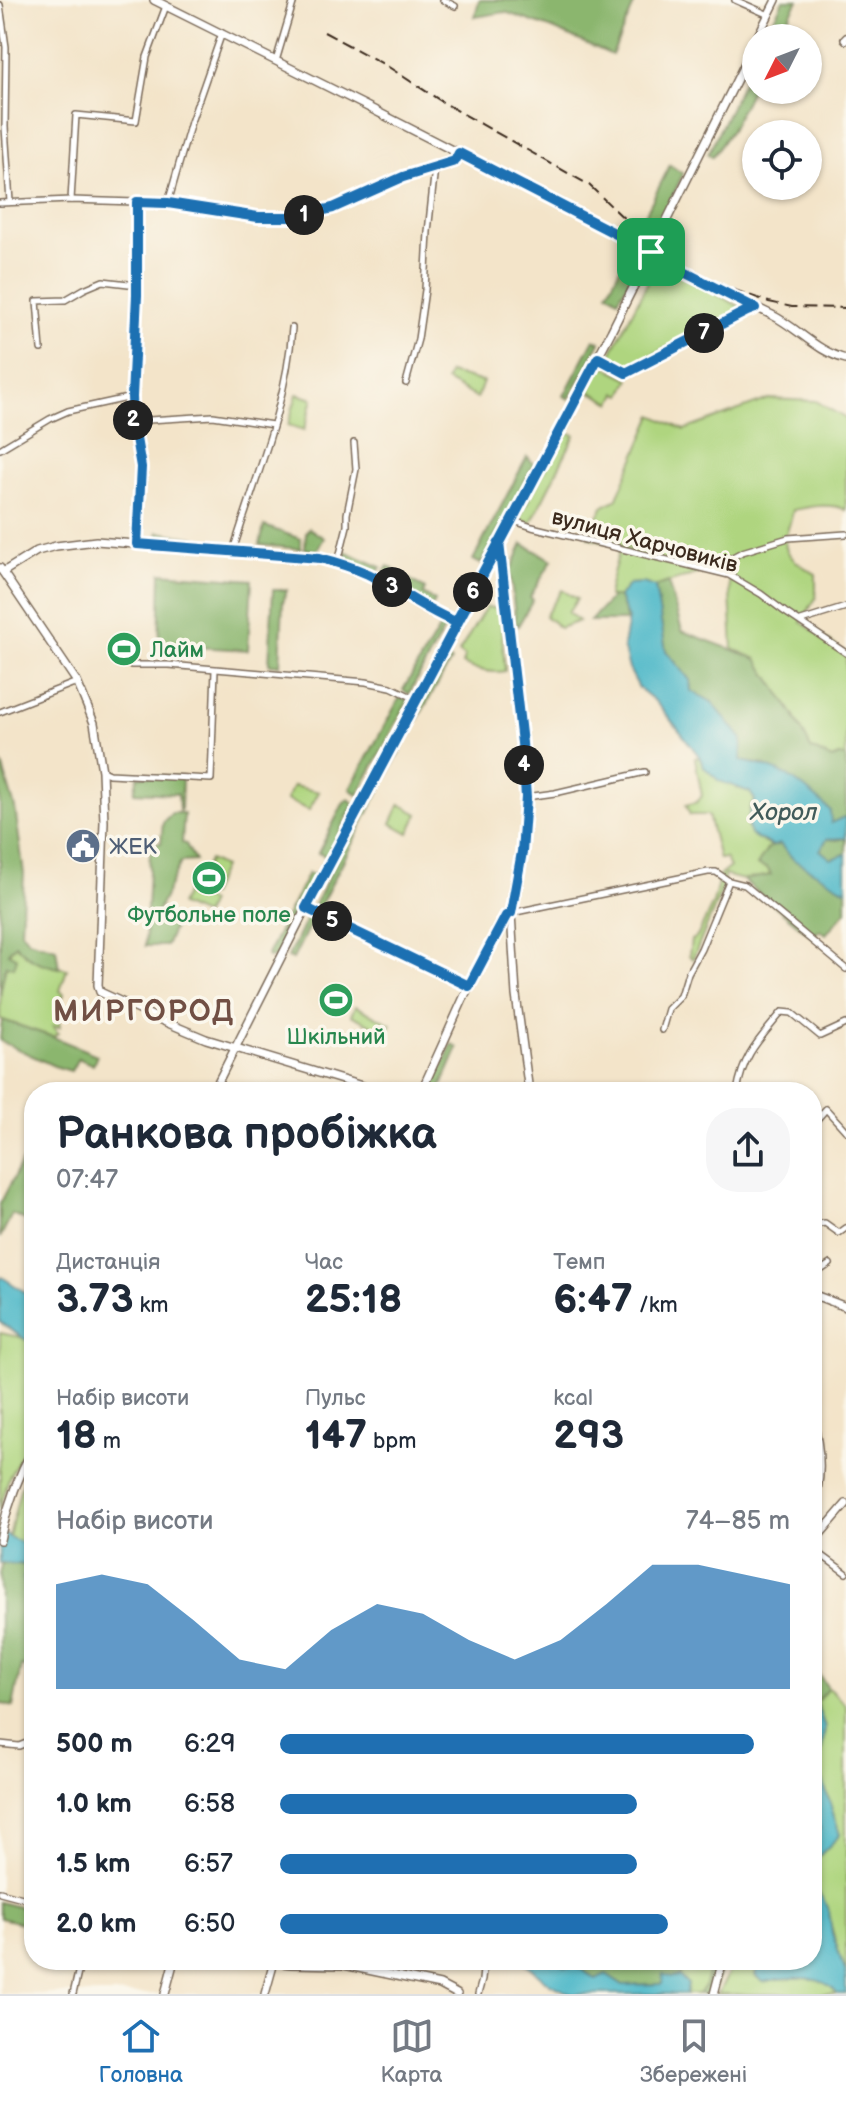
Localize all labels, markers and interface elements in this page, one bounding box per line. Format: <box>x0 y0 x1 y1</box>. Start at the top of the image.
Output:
north arrow <box>742 24 822 104</box>
map controls <box>742 24 822 200</box>
button: locate <box>742 120 822 200</box>
pin: 1 <box>284 195 324 235</box>
text: 1 <box>299 201 309 228</box>
pin <box>617 218 685 286</box>
icon: arrive <box>629 230 673 274</box>
pin: 7 <box>684 313 724 353</box>
text: 7 <box>698 319 710 346</box>
pin: 2 <box>113 400 153 440</box>
text: 2 <box>126 406 140 433</box>
street label: вулиця Харчовиків <box>549 504 741 579</box>
pin: 3 <box>372 567 412 607</box>
pin: 6 <box>453 572 493 612</box>
text: 3 <box>386 573 398 600</box>
text: 6 <box>466 578 480 605</box>
sports icon: Лайм <box>105 630 143 668</box>
place label: Лайм <box>149 637 204 664</box>
pin: 4 <box>504 745 544 785</box>
text: 4 <box>518 751 530 778</box>
water label: Хорол <box>750 798 818 827</box>
public building icon: ЖЕК <box>64 827 102 865</box>
place label: ЖЕК <box>109 834 158 861</box>
sports icon: Футбольне поле <box>190 859 228 897</box>
pin: 5 <box>312 901 352 941</box>
place label: Футбольне поле <box>127 902 291 929</box>
text: 5 <box>326 907 338 934</box>
sports icon: Шкільний <box>317 981 355 1019</box>
district label: МИРГОРОД <box>53 994 235 1030</box>
place label: Шкільний <box>286 1024 386 1051</box>
text: Ранкова пробіжка <box>56 1108 437 1161</box>
button: share <box>706 1108 790 1192</box>
text: 07:47 <box>56 1165 118 1196</box>
text: Дистанція <box>56 1249 160 1276</box>
text: Час <box>305 1249 343 1276</box>
text: Темп <box>553 1249 606 1276</box>
text: 3.73 <box>56 1276 134 1324</box>
text: 25:18 <box>305 1276 402 1324</box>
text: 6:47 <box>553 1276 633 1324</box>
text: km <box>134 1292 169 1319</box>
text: /km <box>633 1292 678 1319</box>
text: Набір висоти <box>56 1385 189 1412</box>
text: Пульс <box>305 1385 365 1412</box>
text: kcal <box>553 1385 593 1412</box>
text: 18 <box>56 1412 97 1460</box>
text: 147 <box>305 1412 367 1460</box>
text: 293 <box>553 1412 624 1460</box>
text: m <box>97 1428 121 1455</box>
text: bpm <box>367 1428 416 1455</box>
text: Набір висоти <box>56 1506 214 1537</box>
text: 74–85 m <box>686 1506 790 1537</box>
text: 500 m <box>56 1729 133 1760</box>
text: 6:29 <box>184 1729 236 1760</box>
text: 1.0 km <box>56 1789 132 1820</box>
text: 6:58 <box>184 1789 235 1820</box>
text: 1.5 km <box>56 1849 131 1880</box>
text: 6:57 <box>184 1849 233 1880</box>
text: 2.0 km <box>56 1909 136 1940</box>
text: 6:50 <box>184 1909 235 1940</box>
tab: Головна <box>99 2014 183 2089</box>
tab: Карта <box>381 2014 442 2089</box>
tab: Збережені <box>640 2014 747 2089</box>

